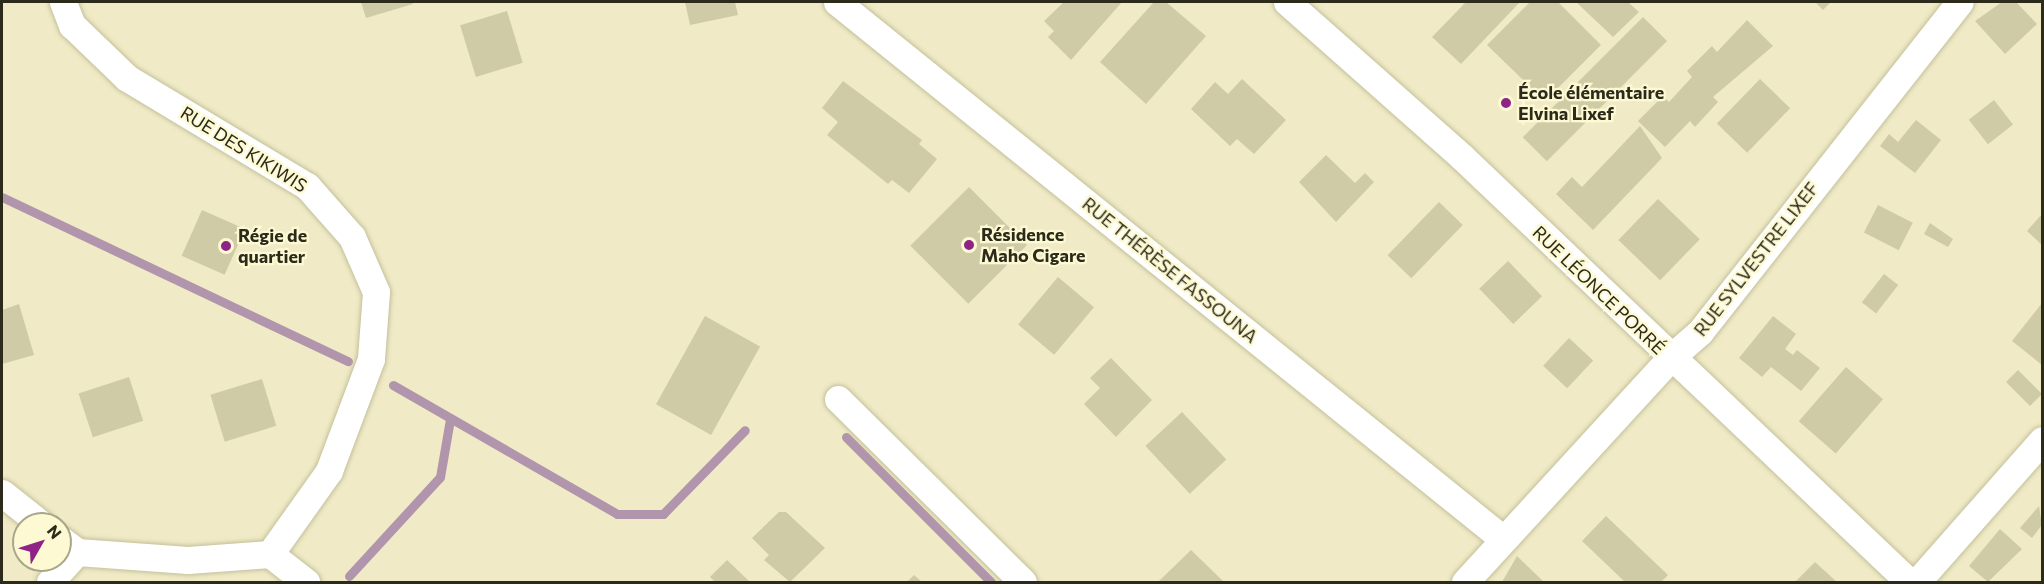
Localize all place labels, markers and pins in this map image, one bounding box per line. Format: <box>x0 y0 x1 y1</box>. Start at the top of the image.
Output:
place label: École élémentaire Elvina Lixef <box>1518 82 1664 124</box>
marker: École élémentaire Elvina Lixef <box>1499 96 1513 110</box>
place label: Résidence Maho Cigare <box>981 224 1086 266</box>
place label: Régie de quartier <box>238 225 307 268</box>
marker: Résidence Maho Cigare <box>962 238 976 252</box>
marker: Régie de quartier <box>219 239 233 253</box>

